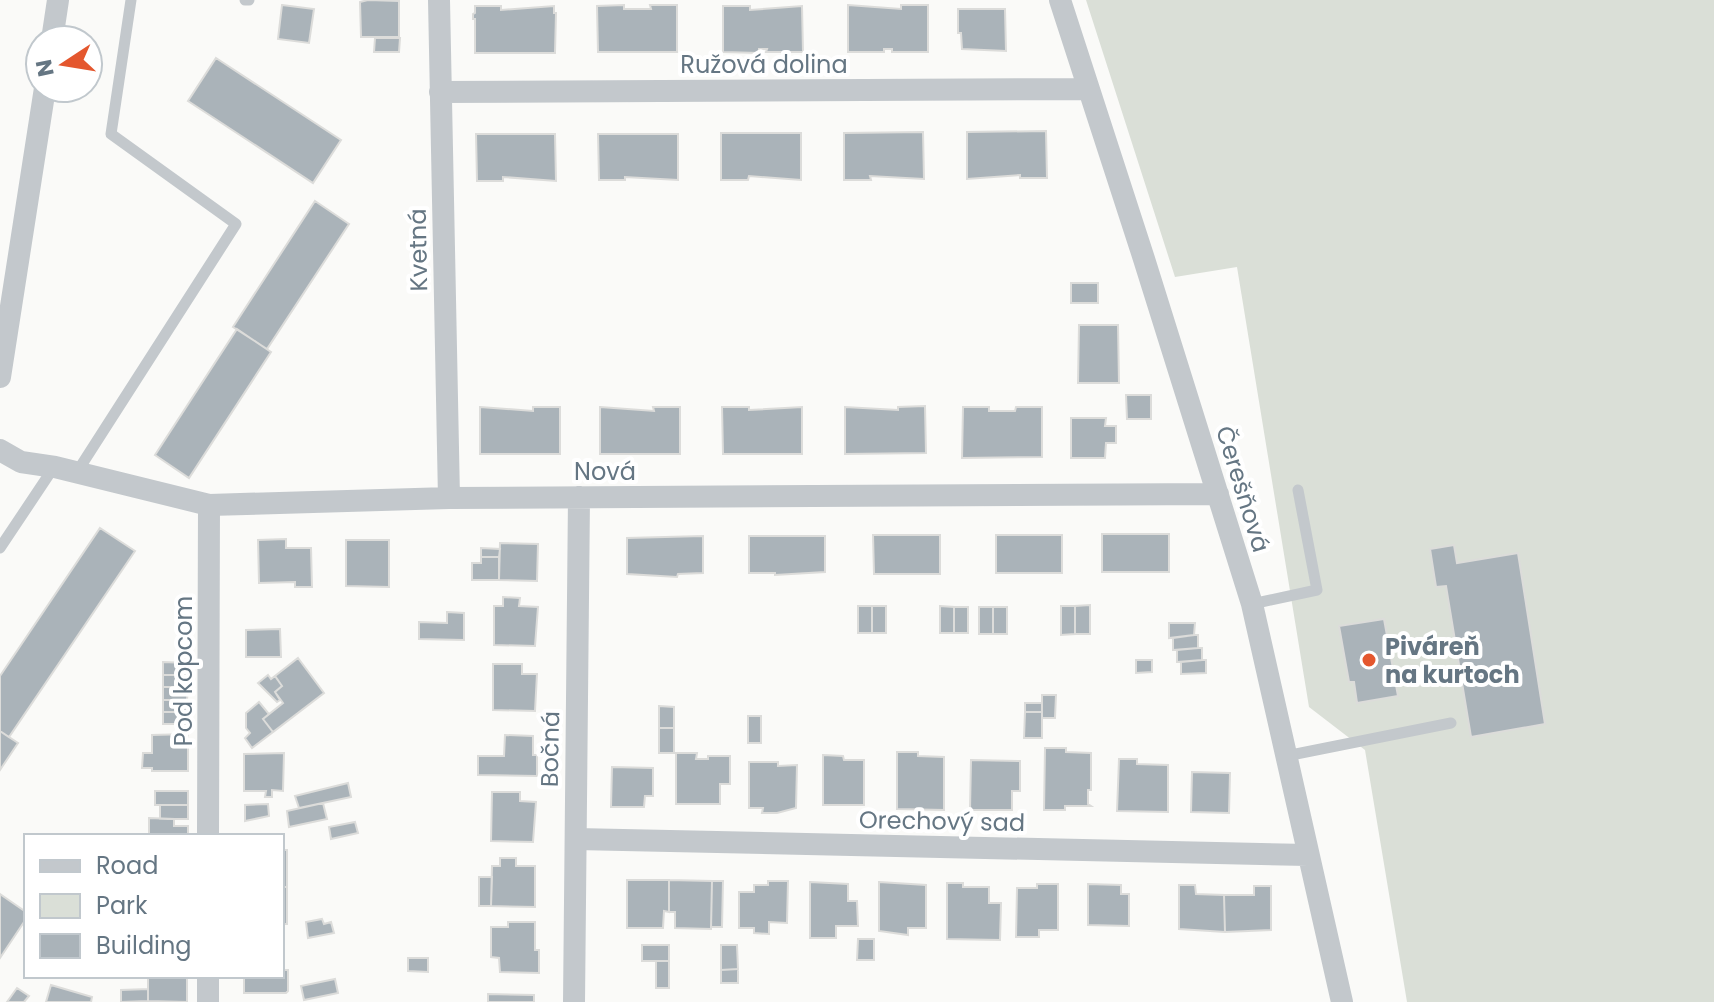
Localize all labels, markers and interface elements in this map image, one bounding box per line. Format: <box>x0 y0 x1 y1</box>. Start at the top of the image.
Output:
north arrow <box>24 24 104 104</box>
street label: Ružová dolina <box>680 48 848 81</box>
text: N <box>28 57 62 79</box>
street label: Kvetná <box>401 208 435 292</box>
street label: Čerešňová <box>1208 422 1278 556</box>
street label: Nová <box>574 455 636 488</box>
street label: Pod kopcom <box>167 596 200 746</box>
place label: Piváreň na kurtoch <box>1385 630 1520 691</box>
marker: Piváreň na kurtoch <box>1360 651 1378 669</box>
street label: Bočná <box>533 711 567 787</box>
street label: Orechový sad <box>859 803 1025 839</box>
legend <box>24 834 284 978</box>
text: Road <box>96 849 158 882</box>
text: Park <box>96 889 148 922</box>
text: Building <box>96 929 192 962</box>

